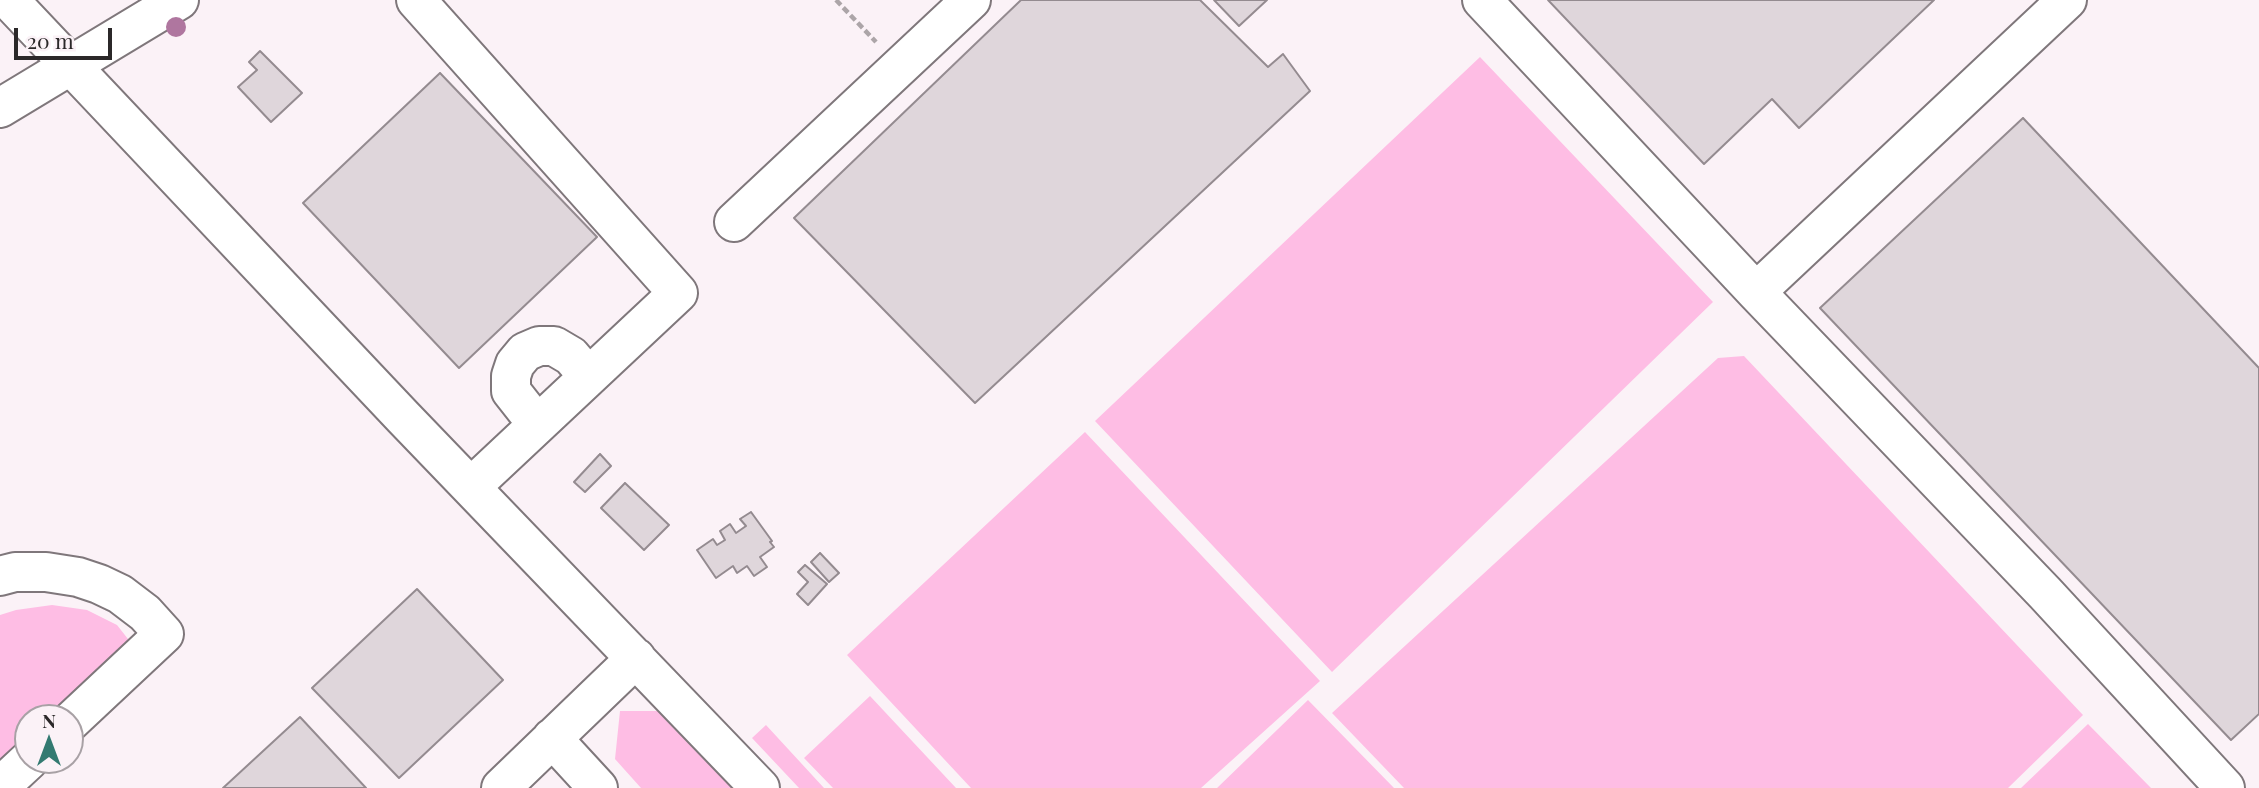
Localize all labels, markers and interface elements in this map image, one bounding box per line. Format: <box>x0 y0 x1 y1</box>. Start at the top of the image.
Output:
scale bar <box>18 14 116 58</box>
text: 20 m <box>27 26 74 54</box>
north arrow <box>14 704 84 774</box>
text: N <box>42 707 56 733</box>

